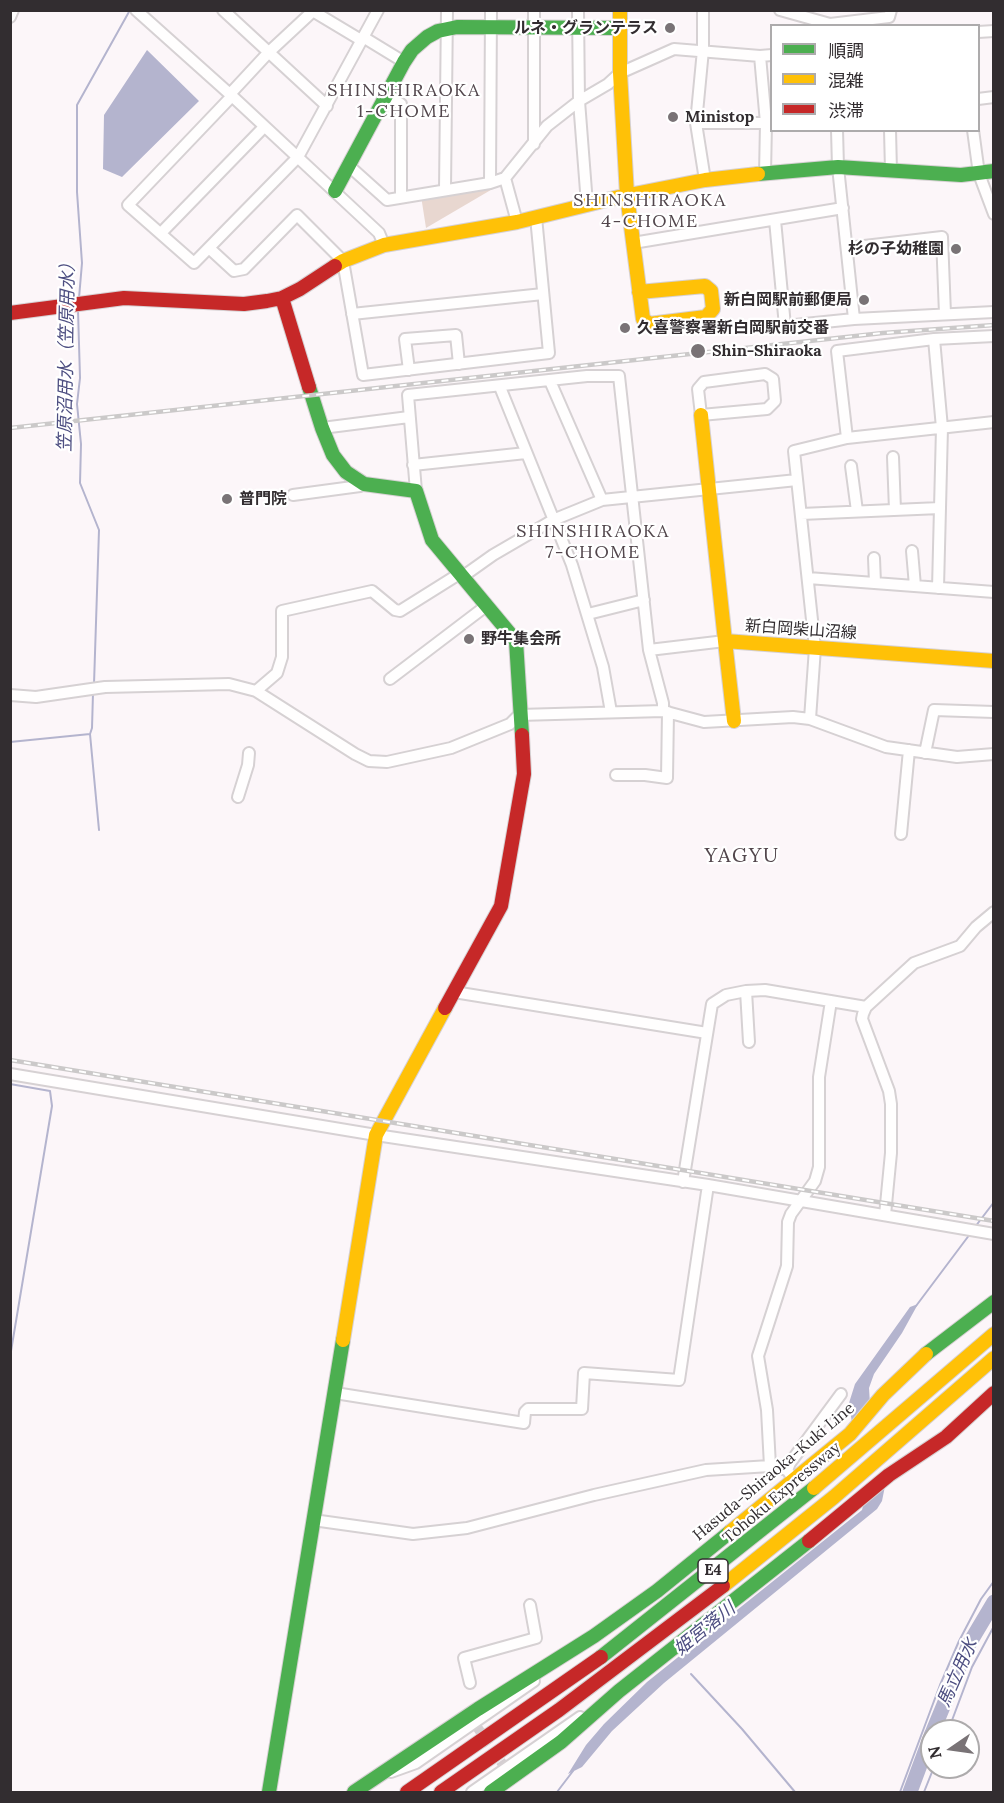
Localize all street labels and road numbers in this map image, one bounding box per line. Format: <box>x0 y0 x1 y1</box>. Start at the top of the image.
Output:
street label: 新白岡柴山沼線 <box>744 617 858 643</box>
street label: Hasuda-Shiraoka-Kuki Line <box>689 1399 859 1545</box>
street label: Tohoku Expressway <box>719 1438 845 1548</box>
road number: E4 <box>698 1559 728 1583</box>

